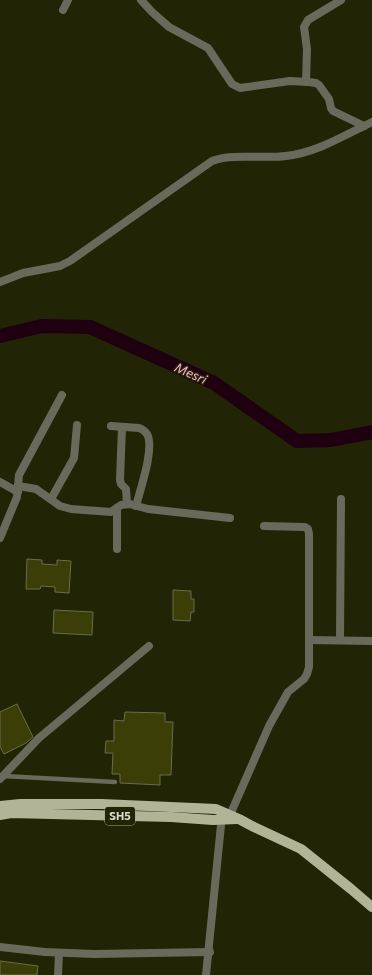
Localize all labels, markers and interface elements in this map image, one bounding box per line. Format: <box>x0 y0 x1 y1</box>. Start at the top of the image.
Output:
water label: Mesri <box>172 359 210 387</box>
road number: SH5 <box>105 807 135 825</box>

